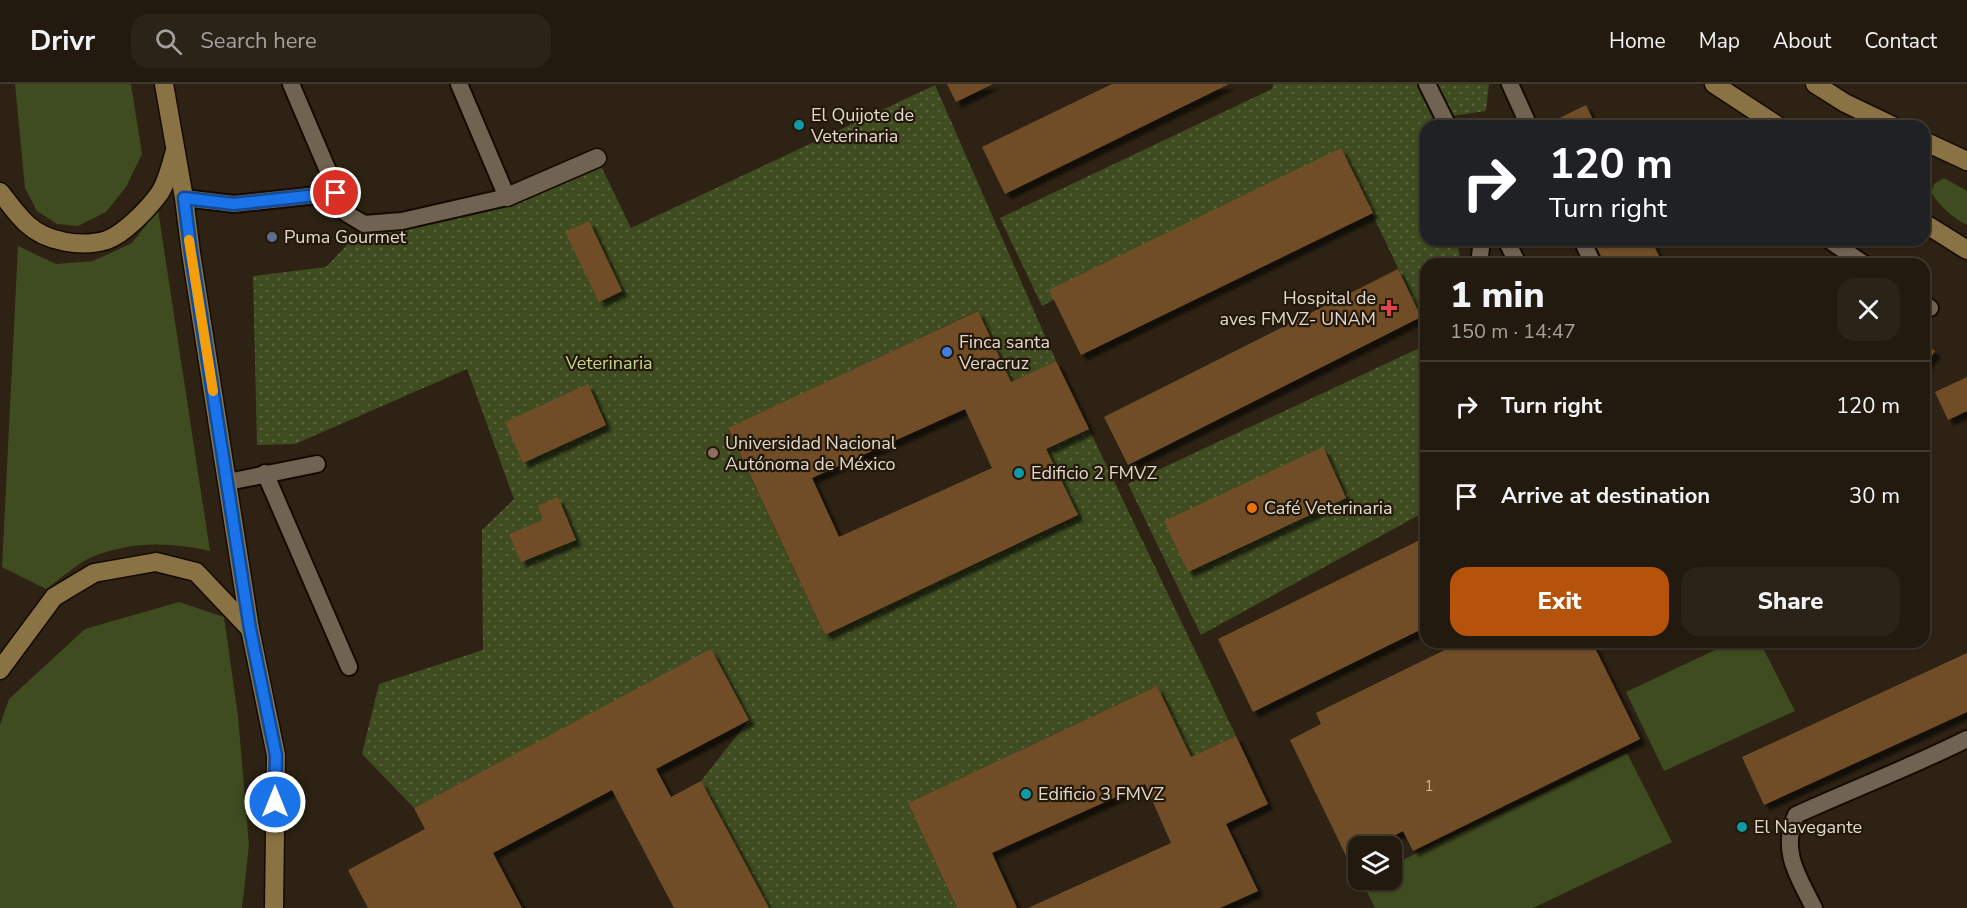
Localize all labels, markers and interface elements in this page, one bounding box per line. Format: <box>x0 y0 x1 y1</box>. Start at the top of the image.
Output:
search box <box>131 14 551 68</box>
text: Drivr <box>30 22 95 60</box>
icon: search <box>152 25 185 58</box>
text: Search here <box>200 26 317 56</box>
text: Home <box>1609 27 1666 55</box>
text: Map <box>1699 27 1740 55</box>
text: About <box>1773 27 1831 55</box>
text: Contact <box>1864 27 1937 55</box>
place label: El Quijote de Veterinaria <box>810 103 914 148</box>
marker: El Quijote de Veterinaria <box>792 118 806 132</box>
text: 120 m <box>1549 136 1673 193</box>
icon: right <box>1450 144 1528 222</box>
pin <box>310 167 361 218</box>
icon: arrive <box>319 176 352 209</box>
text: Turn right <box>1549 190 1667 227</box>
place label: Puma Gourmet <box>284 225 407 249</box>
marker: Puma Gourmet <box>265 230 279 244</box>
text: 1 min <box>1450 271 1545 320</box>
button: close <box>1837 278 1900 341</box>
place label: Hospital de aves FMVZ- UNAM <box>1219 286 1376 331</box>
marker: Hospital de aves FMVZ- UNAM <box>1380 299 1398 317</box>
text: 150 m · 14:47 <box>1450 318 1576 345</box>
place label: Finca santa Veracruz <box>958 330 1050 375</box>
marker: Finca santa Veracruz <box>940 345 954 359</box>
park label: Veterinaria <box>564 351 653 375</box>
icon: right <box>1450 390 1483 423</box>
text: Turn right <box>1501 391 1602 421</box>
text: 120 m <box>1836 391 1900 421</box>
place label: Universidad Nacional Autónoma de México <box>725 431 897 476</box>
marker: Universidad Nacional Autónoma de México <box>706 446 720 460</box>
place label: Edificio 2 FMVZ <box>1031 461 1157 485</box>
marker: Edificio 2 FMVZ <box>1012 466 1026 480</box>
icon: arrive <box>1450 480 1483 513</box>
text: Arrive at destination <box>1501 481 1710 511</box>
text: 30 m <box>1849 481 1900 511</box>
place label: Café Veterinaria <box>1264 496 1393 520</box>
marker: Café Veterinaria <box>1245 501 1259 515</box>
button: Exit <box>1450 567 1669 636</box>
button: Share <box>1681 567 1900 636</box>
position arrow <box>243 770 307 834</box>
house number: 1 <box>1424 776 1434 796</box>
place label: Edificio 3 FMVZ <box>1038 782 1164 806</box>
marker: Edificio 3 FMVZ <box>1019 787 1033 801</box>
place label: El Navegante <box>1754 815 1862 839</box>
marker: El Navegante <box>1735 820 1749 834</box>
map controls <box>1348 836 1402 890</box>
button: layers <box>1348 836 1402 890</box>

